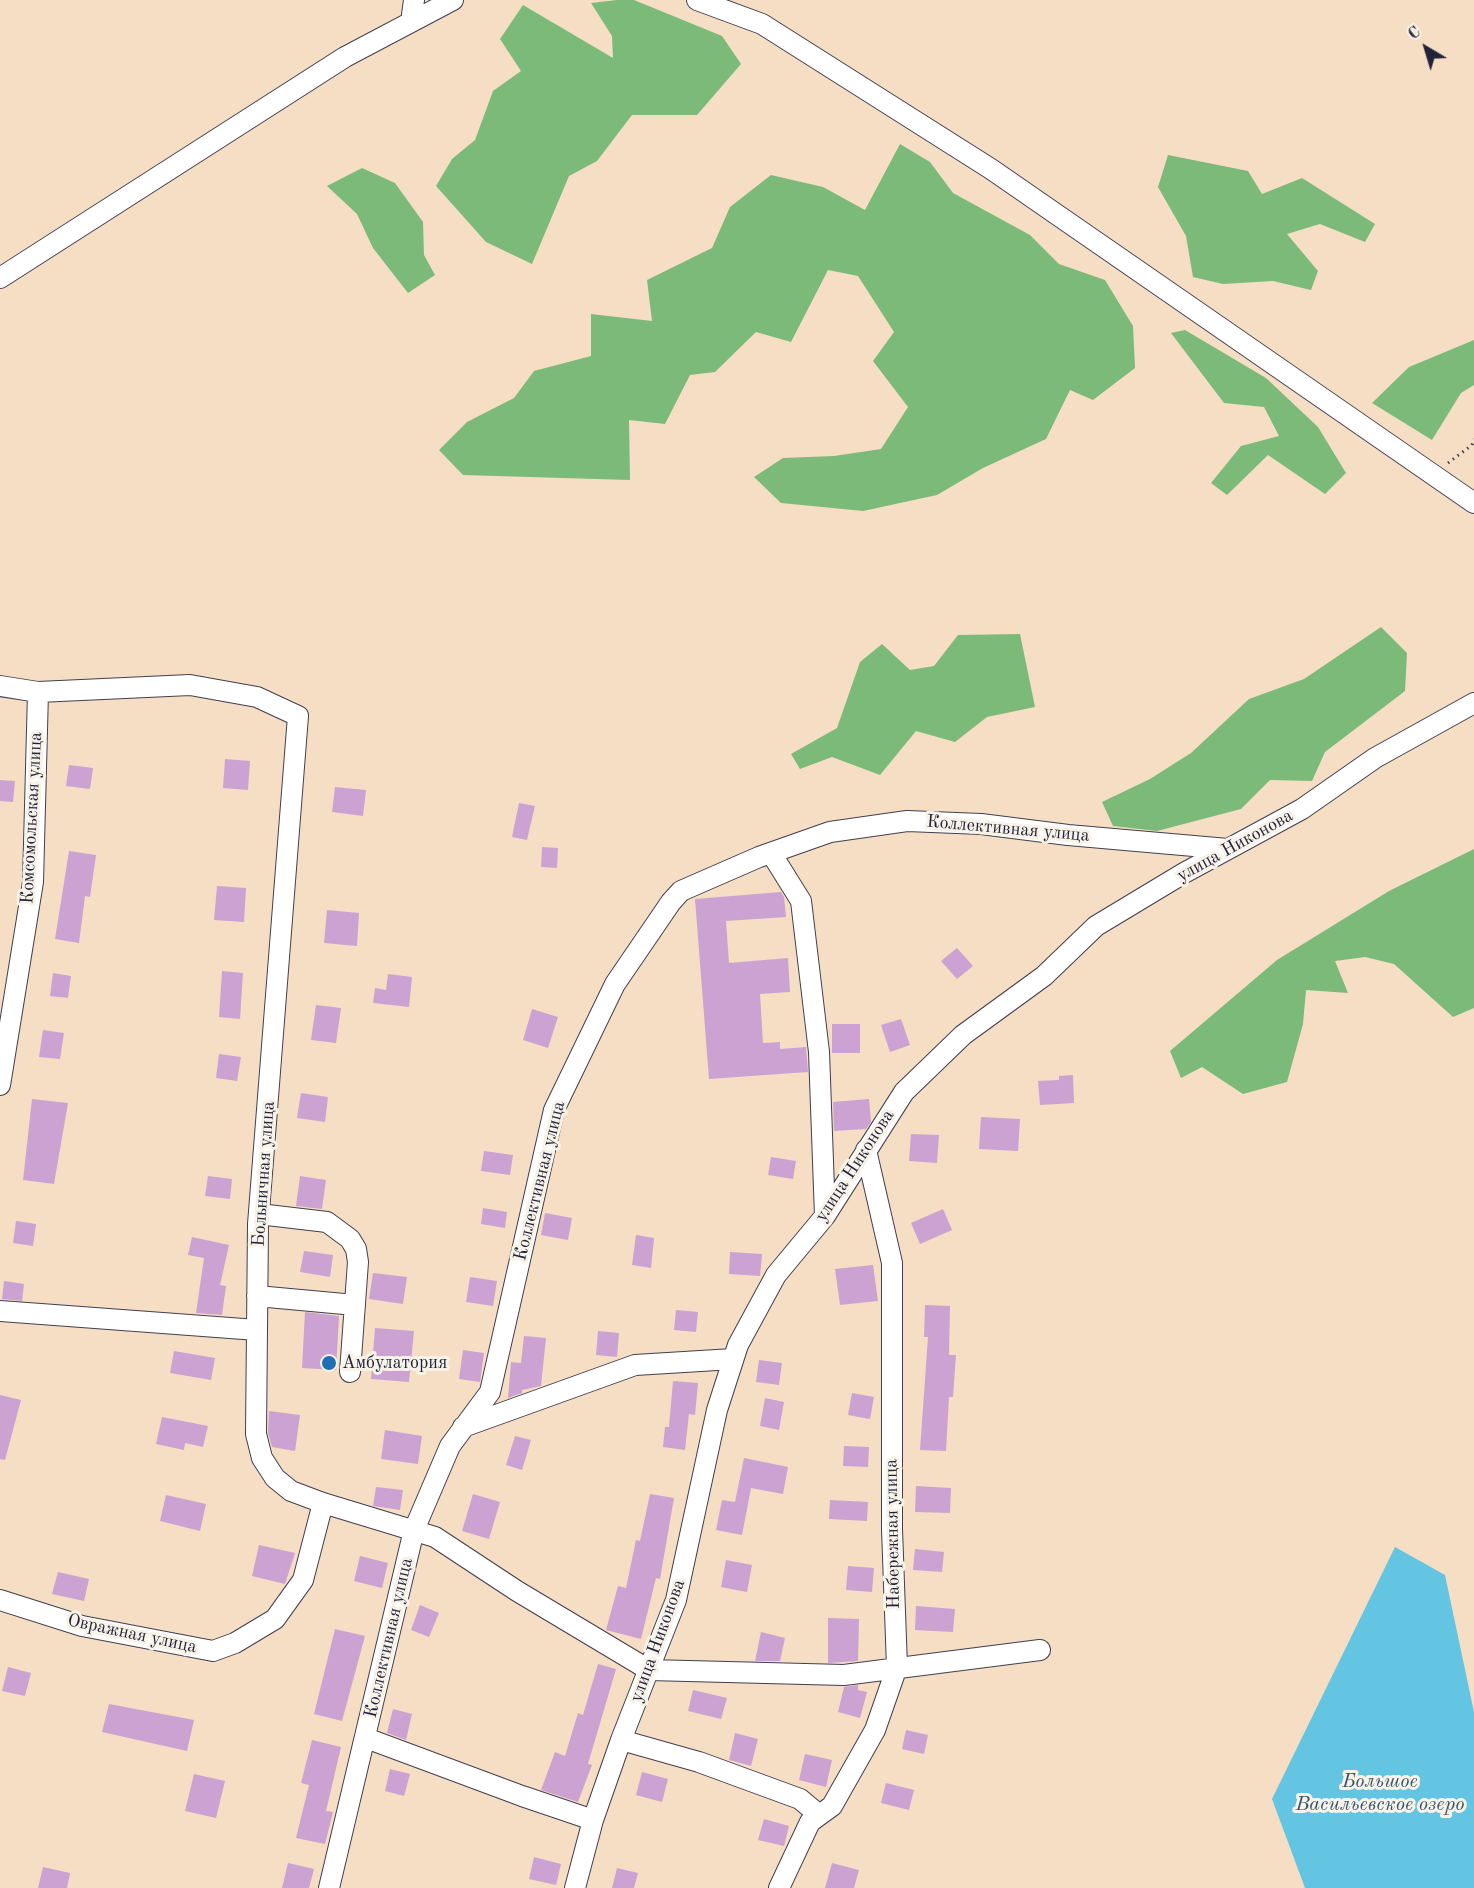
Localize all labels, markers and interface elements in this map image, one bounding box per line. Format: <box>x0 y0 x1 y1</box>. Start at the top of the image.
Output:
north arrow <box>1396 18 1456 78</box>
text: С <box>1406 24 1424 43</box>
street label: Комсомольская улица <box>17 731 47 905</box>
street label: улица Никонова <box>1173 805 1297 887</box>
street label: Коллективная улица <box>926 811 1090 847</box>
street label: Коллективная улица <box>510 1099 570 1263</box>
street label: Больничная улица <box>248 1100 280 1248</box>
street label: улица Никонова <box>811 1106 899 1226</box>
place label: Амбулатория <box>342 1352 447 1374</box>
marker: Амбулатория <box>320 1354 338 1372</box>
street label: Набережная улица <box>881 1459 905 1609</box>
street label: Коллективная улица <box>360 1556 418 1720</box>
street label: улица Никонова <box>626 1577 690 1705</box>
street label: Овражная улица <box>65 1610 199 1658</box>
water label: Большое Васильевское озеро <box>1296 1770 1464 1817</box>

